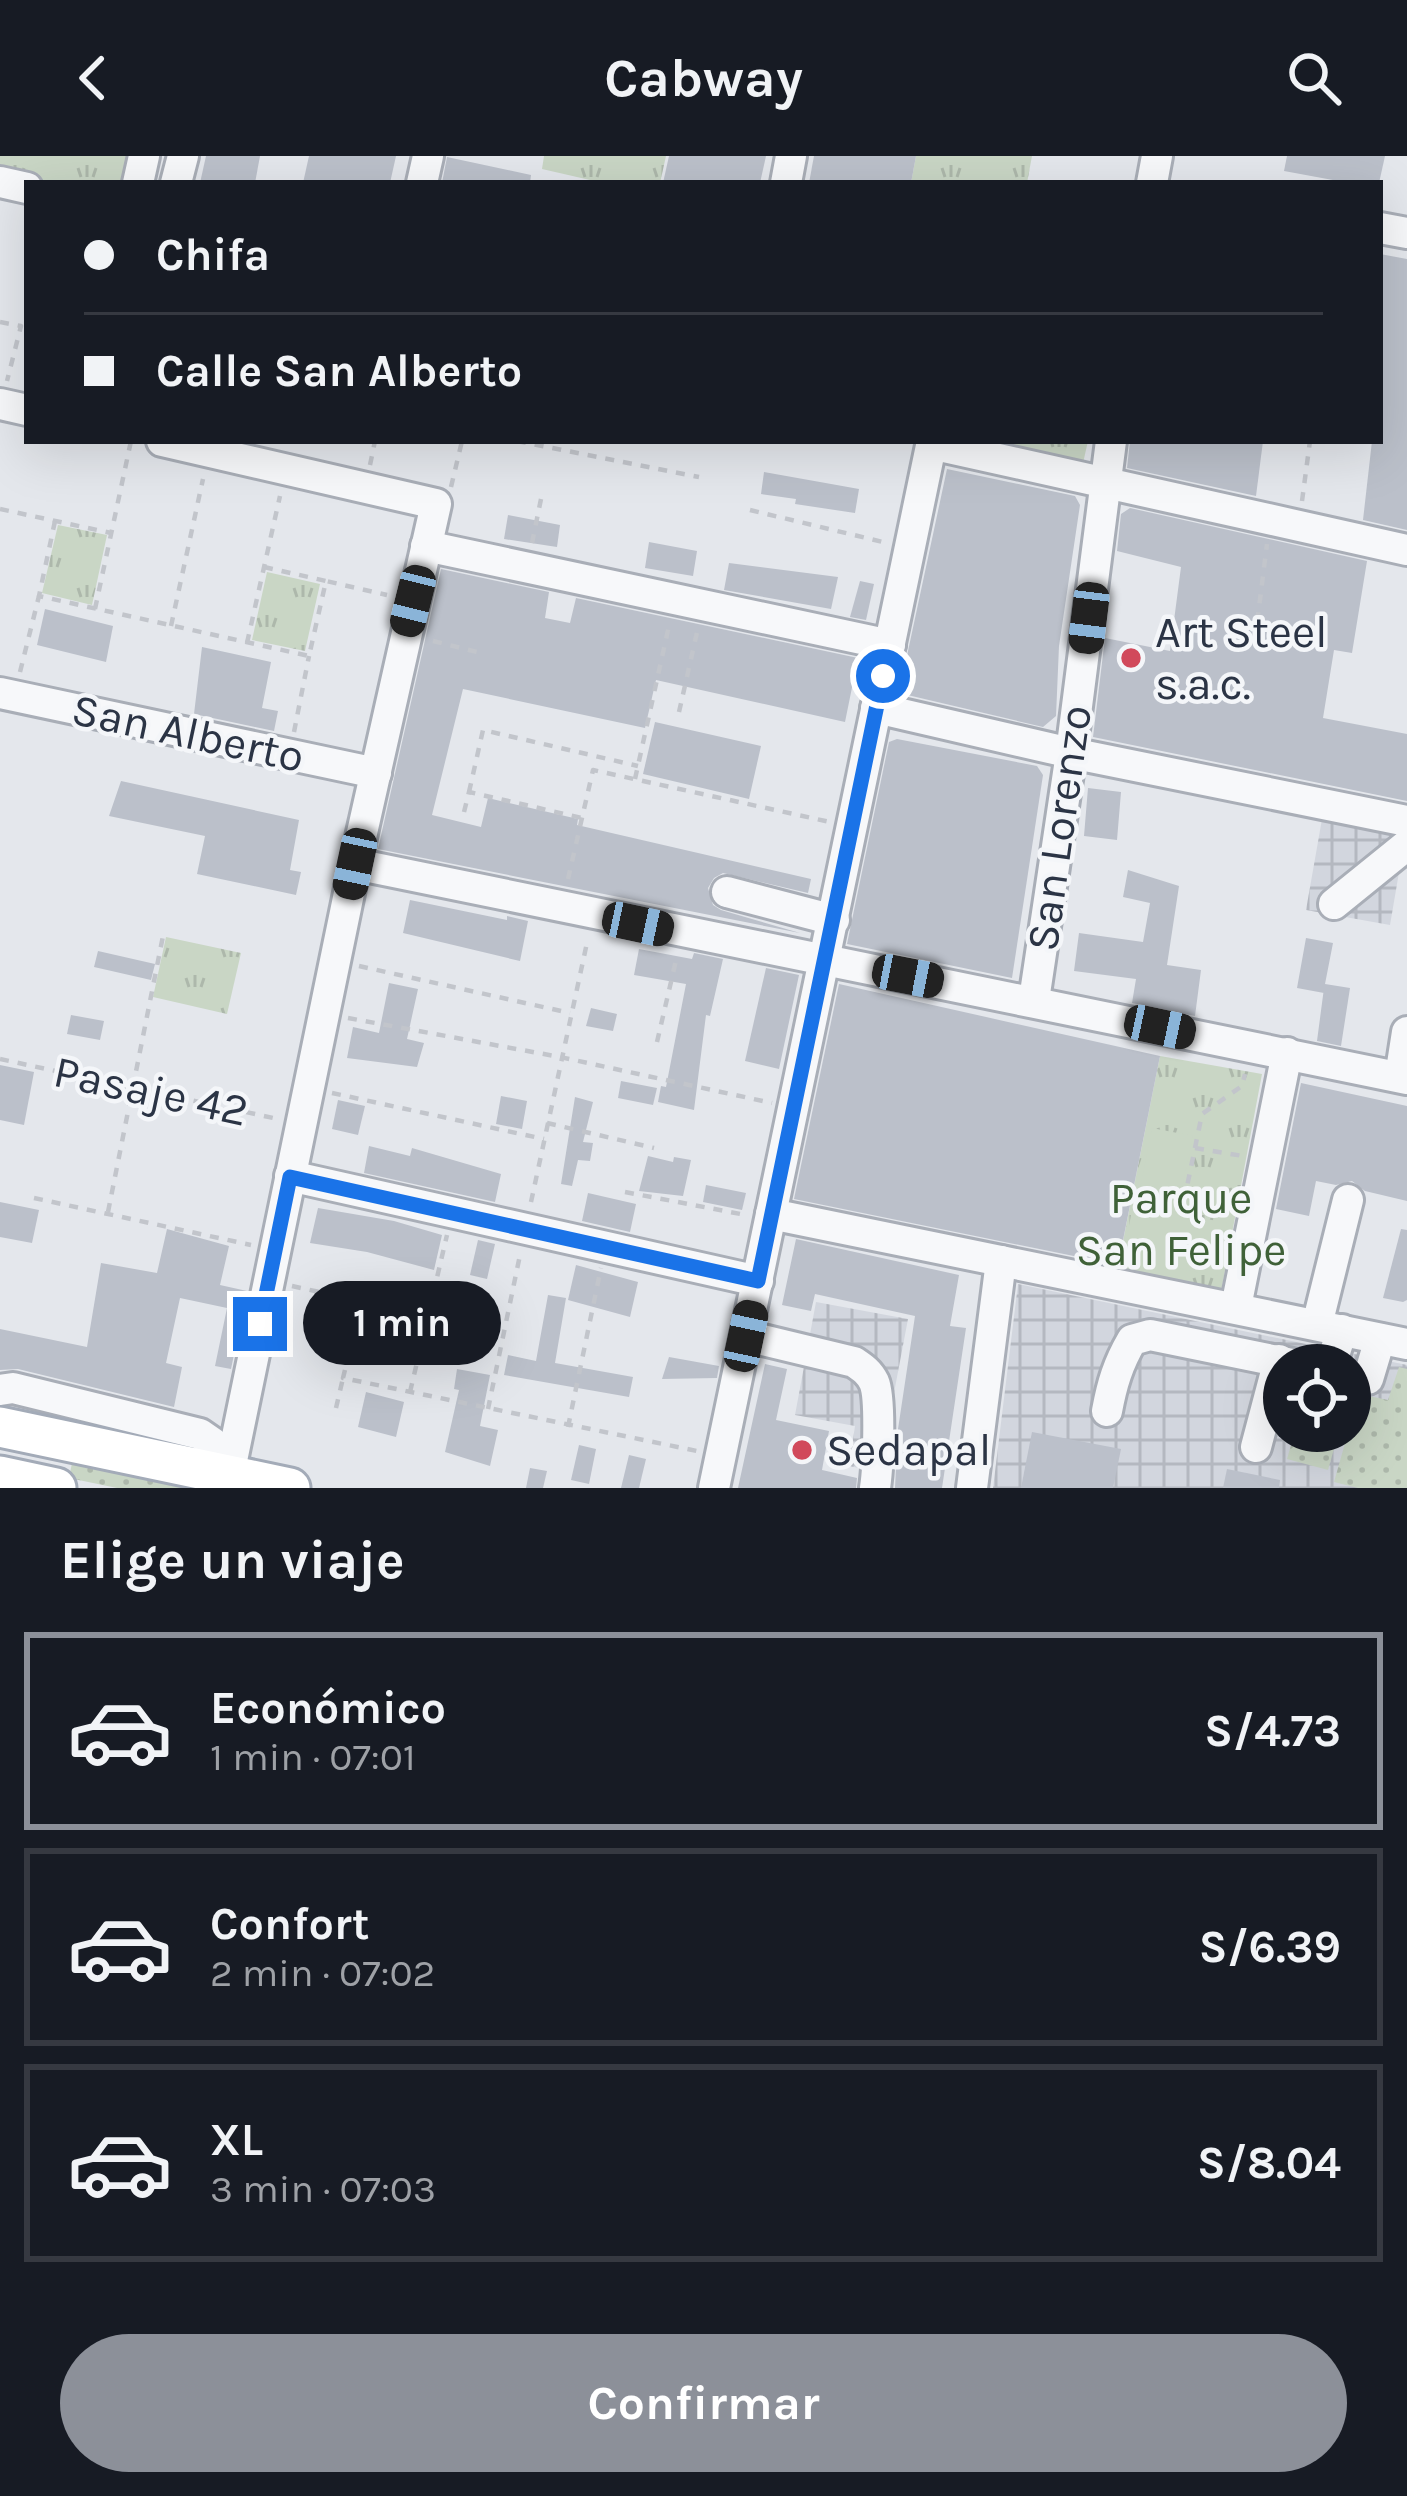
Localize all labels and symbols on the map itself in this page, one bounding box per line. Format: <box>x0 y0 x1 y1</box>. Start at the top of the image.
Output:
car <box>387 562 439 640</box>
car <box>1067 580 1111 656</box>
place label: Art Steel s.a.c. <box>1155 606 1328 710</box>
marker: Art Steel s.a.c. <box>1118 645 1144 671</box>
route start <box>856 649 910 703</box>
street label: San Alberto <box>67 683 309 783</box>
street label: San Lorenzo <box>1016 702 1102 954</box>
car <box>330 825 380 903</box>
car <box>599 899 677 949</box>
car <box>869 951 947 1001</box>
car <box>1121 1002 1199 1052</box>
street label: Pasaje 42 <box>49 1045 253 1138</box>
park label: Parque San Felipe <box>1076 1172 1286 1276</box>
callout: 1 min <box>302 1282 500 1366</box>
route end <box>233 1297 287 1351</box>
car <box>721 1297 771 1375</box>
place label: Sedapal <box>826 1424 991 1476</box>
marker: Sedapal <box>789 1437 815 1463</box>

